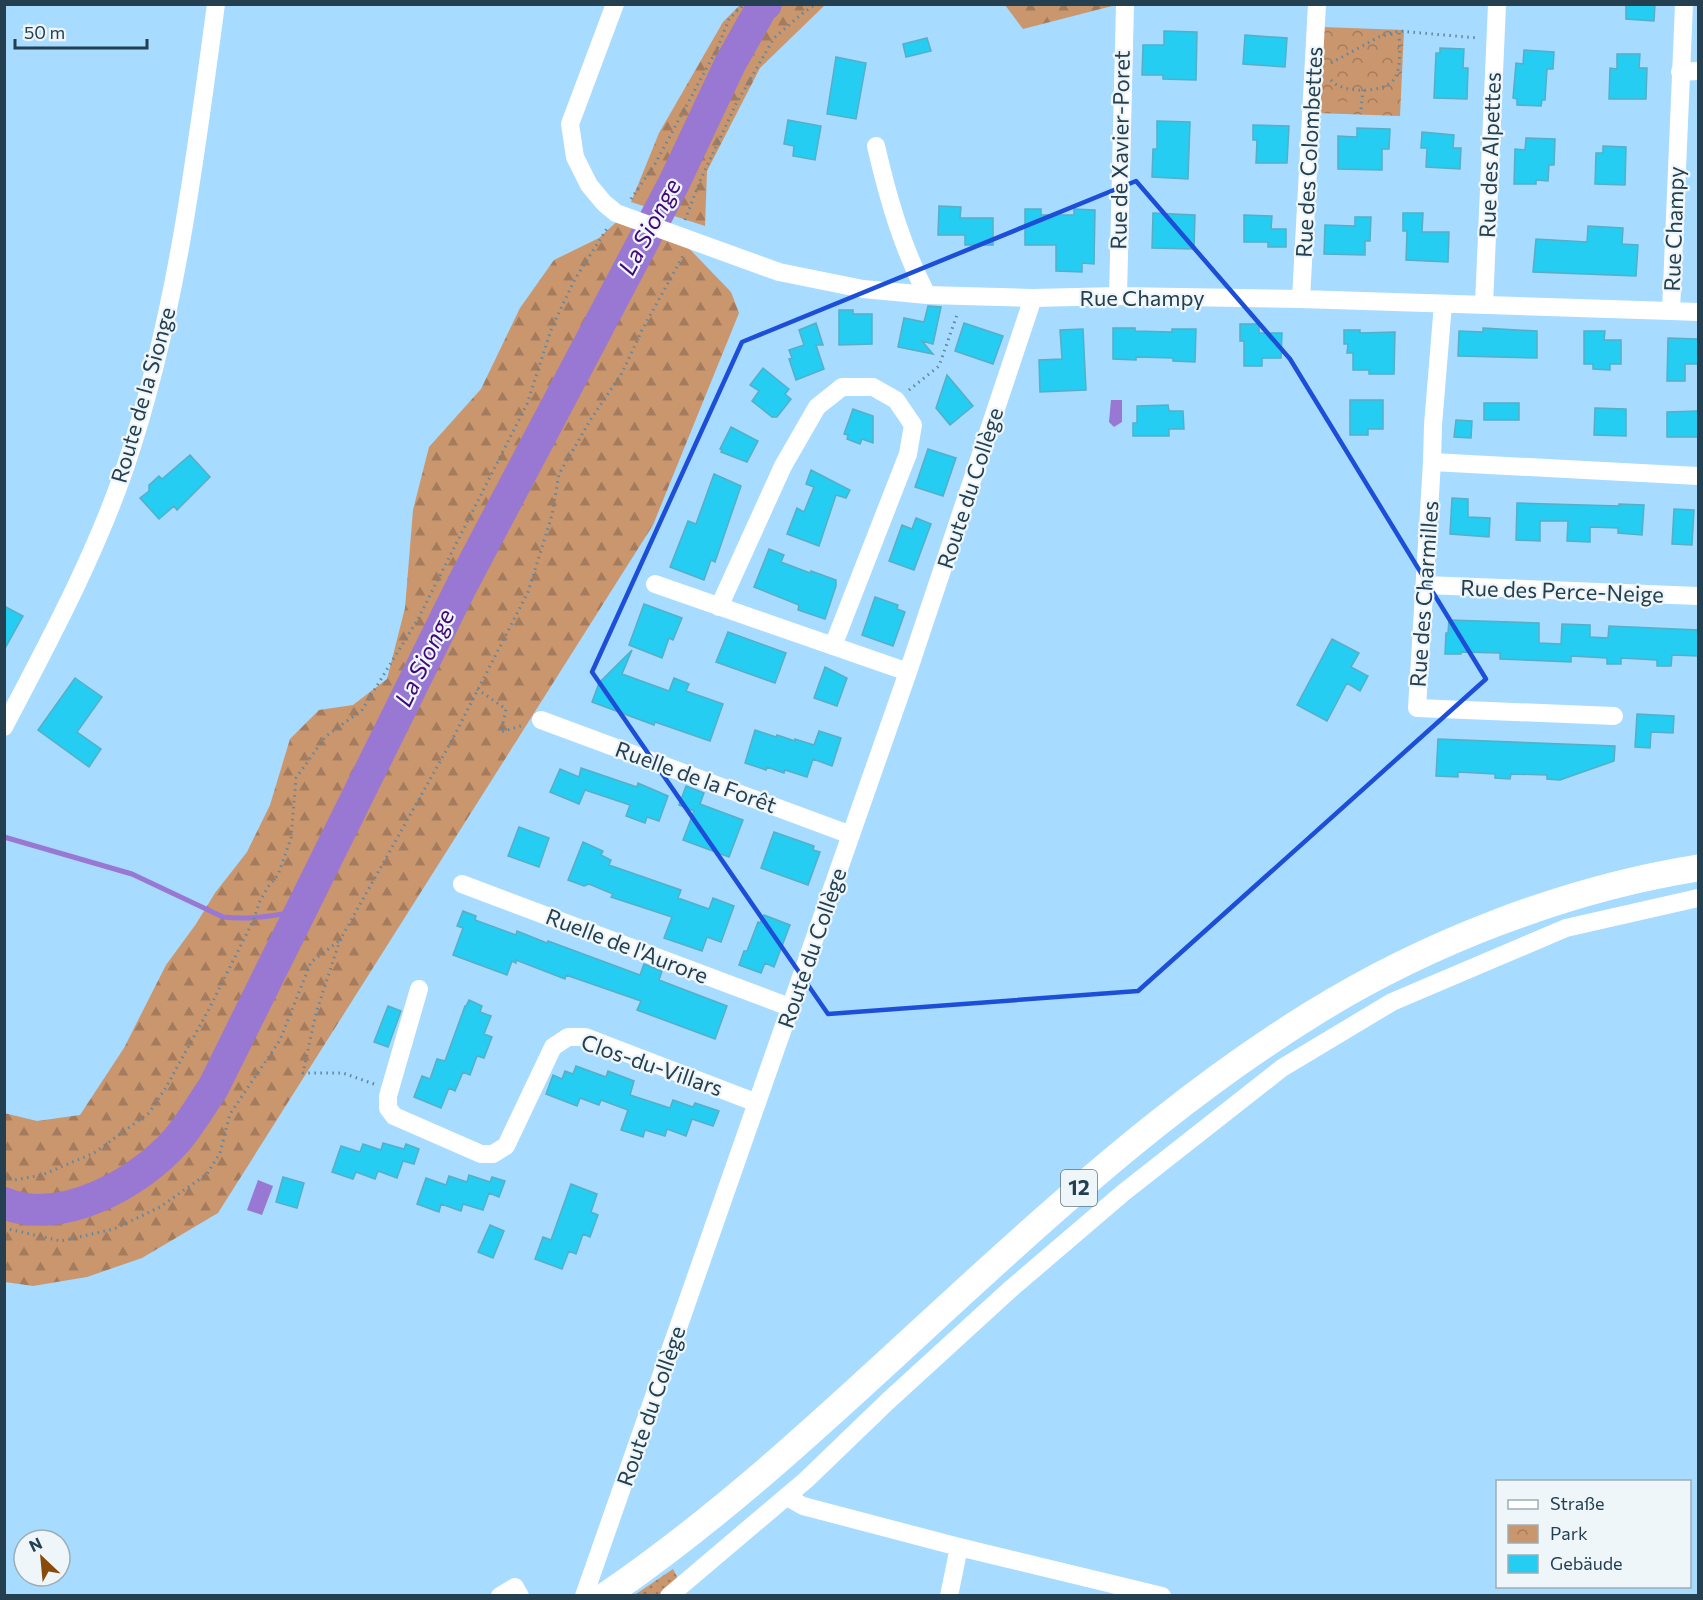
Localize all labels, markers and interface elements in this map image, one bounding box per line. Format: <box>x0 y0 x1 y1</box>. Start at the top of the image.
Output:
scale bar <box>15 12 147 50</box>
text: 50 m <box>24 21 65 43</box>
street label: Rue des Colombettes <box>1289 46 1328 258</box>
street label: Rue de Xavier-Poret <box>1104 50 1135 250</box>
street label: Rue des Alpettes <box>1473 72 1506 238</box>
street label: Rue Champy <box>1658 166 1689 292</box>
water label: La Sionge <box>611 173 686 279</box>
street label: Rue Champy <box>1079 284 1205 311</box>
street label: Route de la Sionge <box>105 304 181 486</box>
street label: Route du Collège <box>931 404 1008 572</box>
street label: Rue des Charmilles <box>1404 500 1443 688</box>
street label: Rue des Perce-Neige <box>1460 573 1664 608</box>
water label: La Sionge <box>388 604 460 711</box>
street label: Ruelle de la Forêt <box>612 735 780 818</box>
street label: Route du Collège <box>771 864 852 1031</box>
street label: Ruelle de l'Aurore <box>542 902 712 989</box>
street label: Clos-du-Villars <box>578 1028 726 1101</box>
road number: 12 <box>1061 1170 1097 1206</box>
street label: Route du Collège <box>610 1322 691 1489</box>
legend <box>1496 1480 1691 1588</box>
text: Straße <box>1550 1492 1605 1514</box>
text: Park <box>1550 1522 1588 1544</box>
north arrow <box>12 1528 72 1588</box>
text: N <box>26 1533 45 1555</box>
text: Gebäude <box>1550 1552 1623 1574</box>

